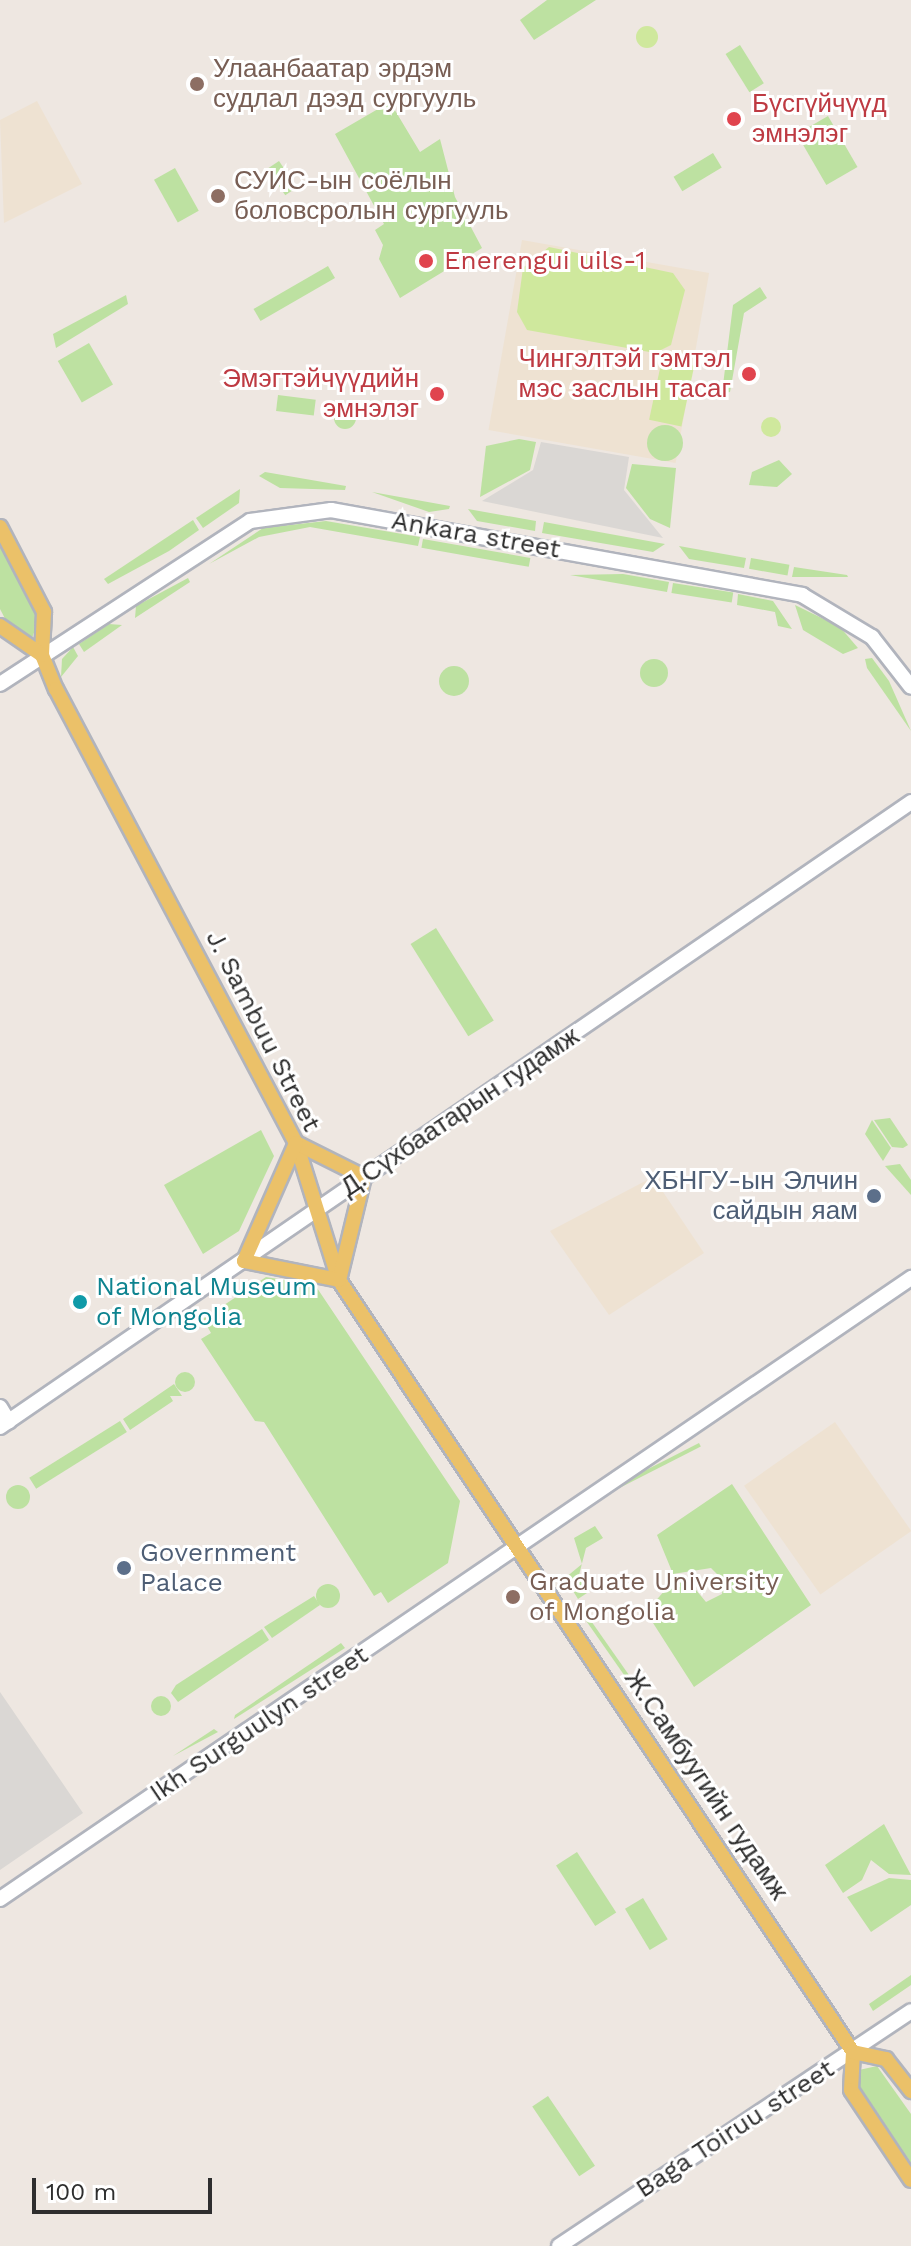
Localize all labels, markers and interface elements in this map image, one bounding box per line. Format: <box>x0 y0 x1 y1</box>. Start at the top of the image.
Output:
place label: Улаанбаатар эрдэм судлал дээд сургууль <box>213 53 487 114</box>
marker: Улаанбаатар эрдэм судлал дээд сургууль <box>188 75 206 93</box>
place label: Бүсгүйчүүд эмнэлэг <box>752 88 893 150</box>
marker: Бүсгүйчүүд эмнэлэг <box>723 108 745 130</box>
place label: СУИС-ын соёлын боловсролын сургууль <box>234 165 528 226</box>
marker: СУИС-ын соёлын боловсролын сургууль <box>209 187 227 205</box>
place label: Enerengui uils-1 <box>444 245 646 277</box>
marker: Enerengui uils-1 <box>415 250 437 272</box>
place label: Чингэлтэй гэмтэл мэс заслын тасаг <box>504 343 731 404</box>
place label: Эмэгтэйчүүдийн эмнэлэг <box>211 363 419 424</box>
marker: Чингэлтэй гэмтэл мэс заслын тасаг <box>738 363 760 385</box>
marker: Эмэгтэйчүүдийн эмнэлэг <box>426 383 448 405</box>
street label: Ankara street <box>389 505 563 565</box>
street label: J. Sambuu Street <box>199 925 327 1137</box>
street label: Д.Сүхбаатарын гудамж <box>330 1017 590 1207</box>
place label: ХБНГУ-ын Элчин сайдын яам <box>640 1165 858 1226</box>
marker: ХБНГУ-ын Элчин сайдын яам <box>865 1187 883 1205</box>
place label: National Museum of Mongolia <box>96 1271 318 1332</box>
marker: National Museum of Mongolia <box>71 1293 89 1311</box>
place label: Government Palace <box>140 1537 296 1598</box>
marker: Government Palace <box>115 1559 133 1577</box>
place label: Graduate University of Mongolia <box>529 1566 779 1628</box>
marker: Graduate University of Mongolia <box>504 1588 522 1606</box>
street label: Ikh Surguulyn street <box>144 1639 374 1809</box>
street label: Ж.Самбуугийн гудамж <box>613 1658 799 1912</box>
street label: Baga Toiruu street <box>630 2053 840 2205</box>
scale bar <box>36 2162 216 2212</box>
text: 100 m <box>46 2178 116 2206</box>

